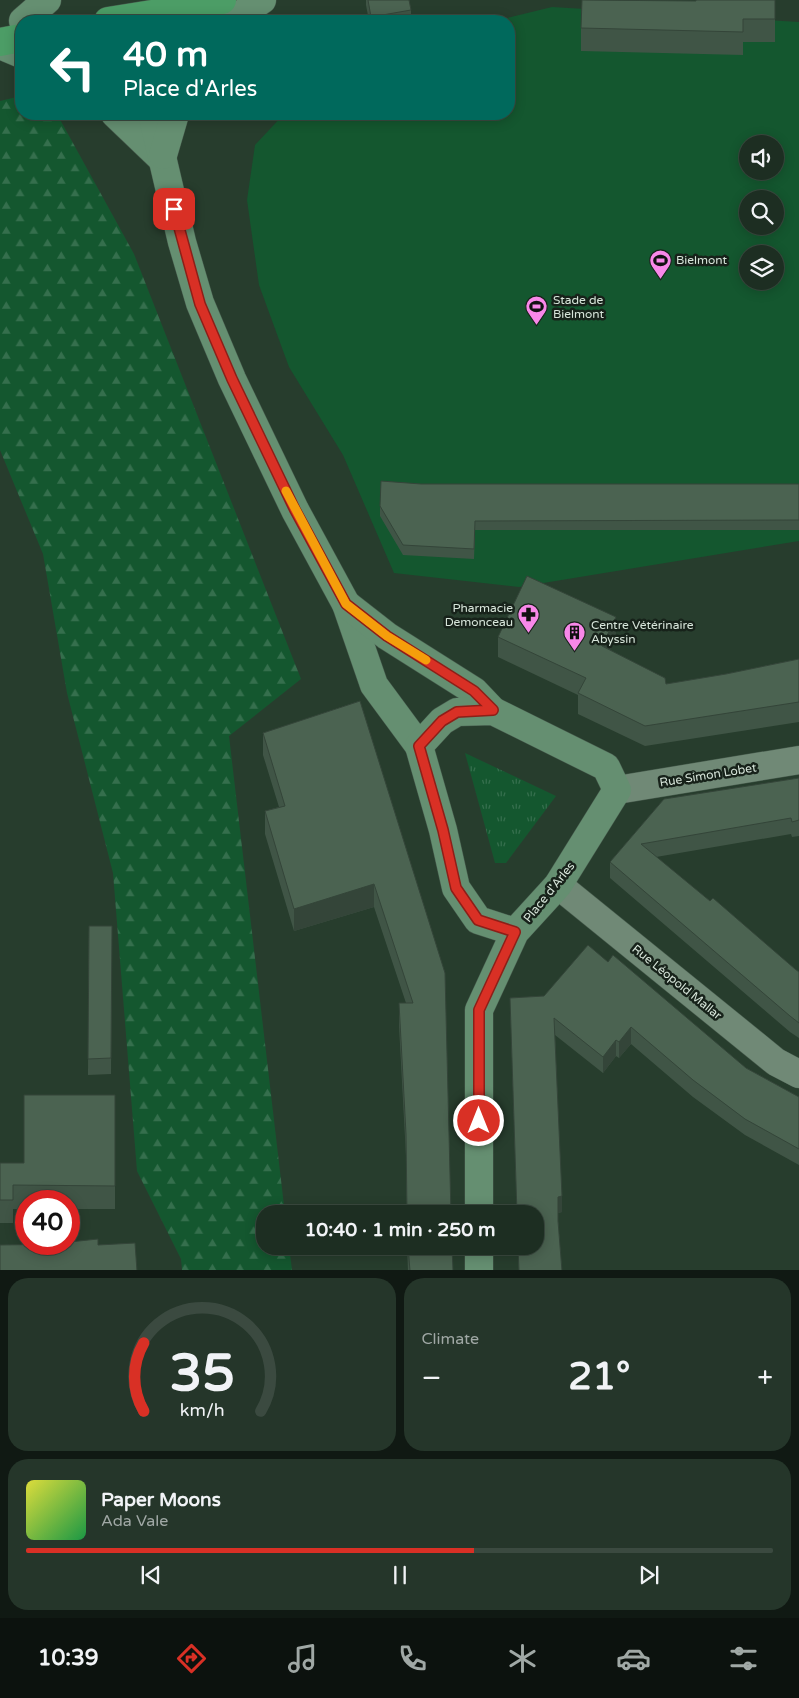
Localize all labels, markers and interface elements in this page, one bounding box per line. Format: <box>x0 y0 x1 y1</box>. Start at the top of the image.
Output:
text: 40 m <box>123 34 208 76</box>
icon: left <box>40 35 105 100</box>
text: Place d'Arles <box>123 76 257 102</box>
map controls <box>739 135 784 290</box>
button: sound <box>739 135 784 180</box>
pin <box>153 188 195 230</box>
button: search <box>739 190 784 235</box>
icon: arrive <box>160 195 188 223</box>
button: layers <box>739 245 784 290</box>
sports icon: Bielmont <box>648 248 672 279</box>
place label: Bielmont <box>676 253 727 267</box>
place label: Stade de Bielmont <box>553 293 604 321</box>
sports icon: Stade de Bielmont <box>525 295 549 326</box>
place label: Pharmacie Demonceau <box>445 601 513 629</box>
pharmacy icon: Pharmacie Demonceau <box>517 603 541 634</box>
place label: Centre Vétérinaire Abyssin <box>591 618 694 646</box>
building icon: Centre Vétérinaire Abyssin <box>563 620 587 651</box>
street label: Rue Simon Lobet <box>659 760 758 790</box>
street label: Place d'Arles <box>521 859 578 925</box>
street label: Rue Léopold Mallar <box>629 942 725 1023</box>
position arrow <box>452 1094 504 1146</box>
speed limit sign: 40 <box>15 1190 80 1255</box>
text: 10:40 · 1 min · 250 m <box>304 1219 496 1241</box>
text: Climate <box>422 1329 479 1349</box>
text: 35 <box>169 1342 234 1405</box>
text: 21° <box>568 1354 630 1400</box>
text: − <box>422 1361 441 1395</box>
text: + <box>757 1361 773 1395</box>
text: km/h <box>179 1400 224 1421</box>
text: Paper Moons <box>101 1489 221 1511</box>
text: Ada Vale <box>101 1511 168 1531</box>
icon: previous <box>137 1561 165 1589</box>
icon: pause <box>386 1561 414 1589</box>
icon: next <box>635 1561 663 1589</box>
icon: directions <box>174 1641 209 1676</box>
icon: music <box>285 1641 320 1676</box>
icon: phone <box>395 1641 430 1676</box>
icon: climate <box>505 1641 540 1676</box>
icon: car <box>616 1641 651 1676</box>
icon: filters <box>726 1641 761 1676</box>
text: 10:39 <box>38 1645 99 1671</box>

